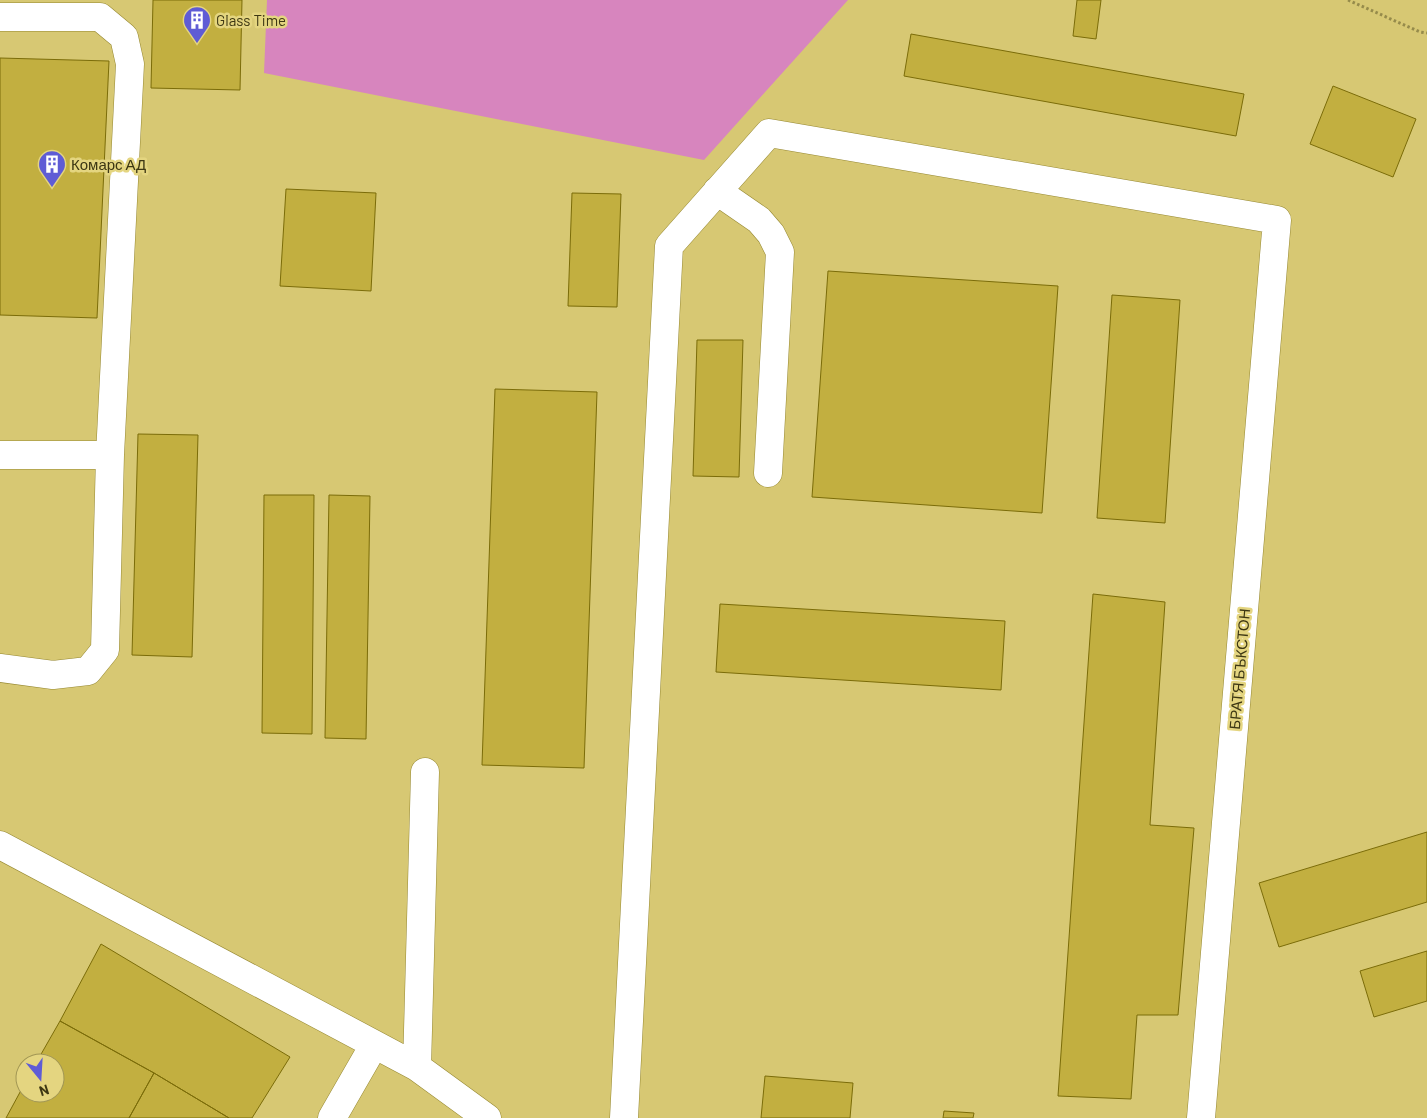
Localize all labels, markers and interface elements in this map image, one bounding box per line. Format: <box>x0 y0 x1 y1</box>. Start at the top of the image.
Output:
building icon: Glass Time <box>182 5 212 44</box>
place label: Glass Time <box>216 11 286 29</box>
building icon: Комарс АД <box>37 149 67 188</box>
place label: Комарс АД <box>71 155 146 173</box>
street label: БРАТЯ БЪКСТОН <box>1225 608 1253 730</box>
north arrow <box>15 1053 65 1103</box>
text: N <box>37 1081 51 1100</box>

